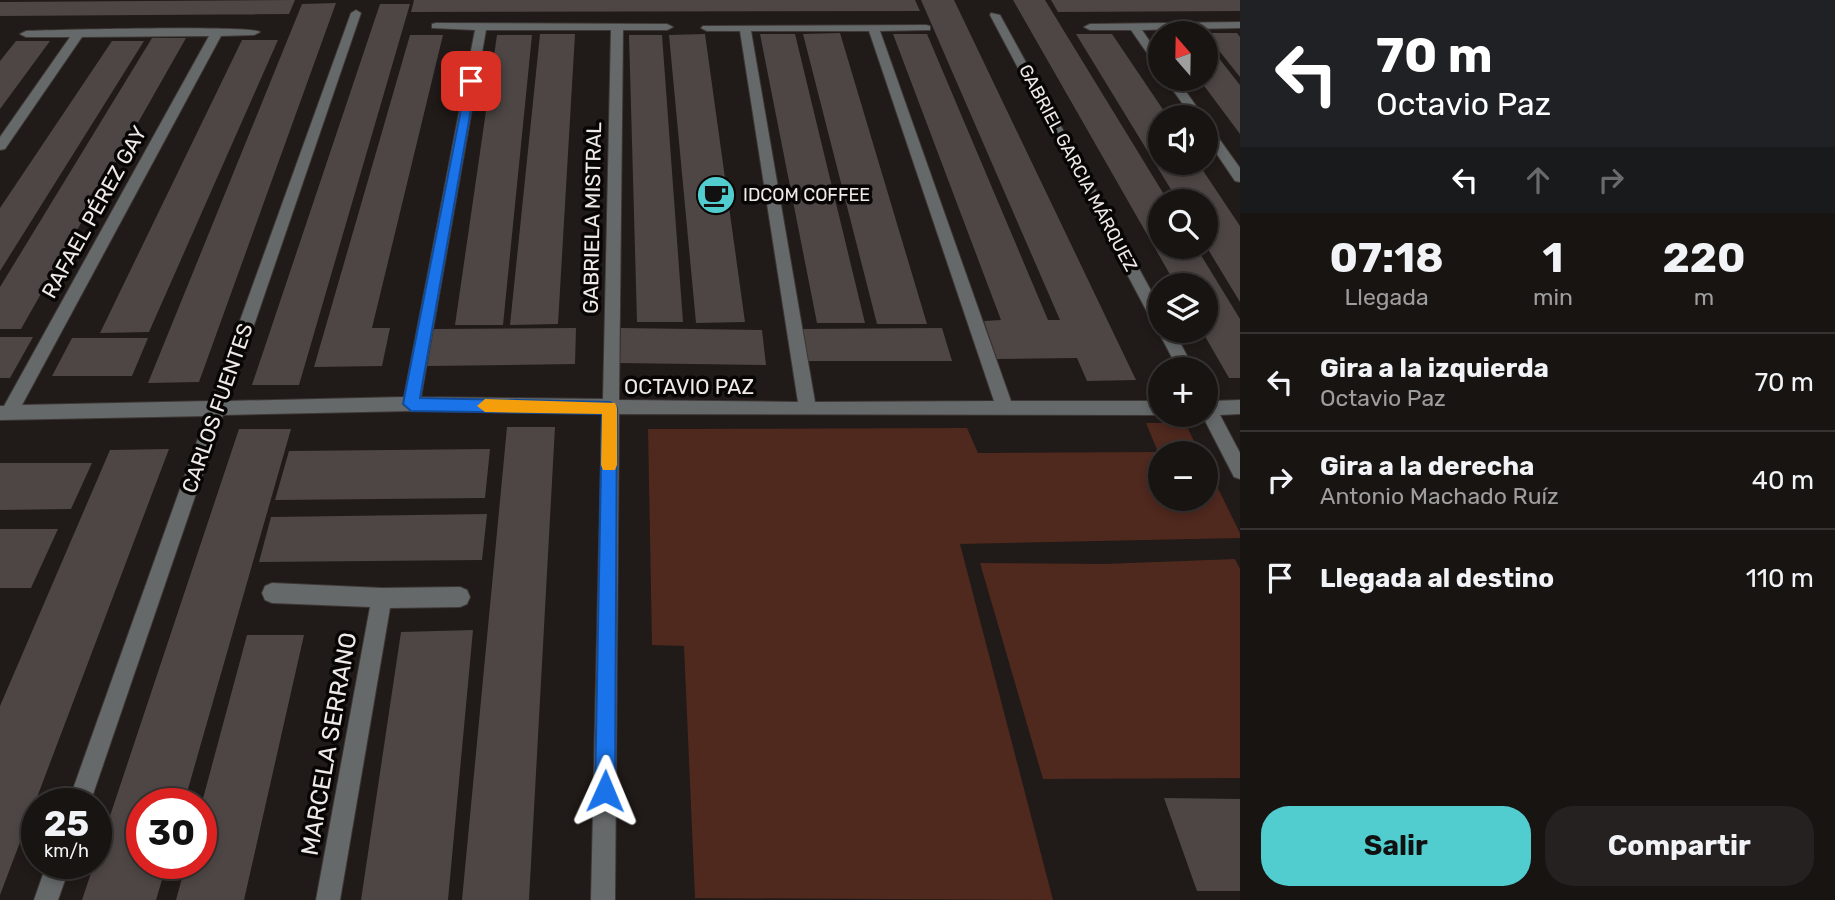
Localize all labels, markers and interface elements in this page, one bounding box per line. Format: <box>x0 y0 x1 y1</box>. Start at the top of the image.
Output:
north arrow <box>1148 21 1218 91</box>
map controls <box>1148 21 1218 511</box>
text: 70 m <box>1376 26 1493 84</box>
icon: left <box>1261 28 1352 119</box>
pin <box>441 51 501 111</box>
street label: GABRIEL GARCIA MÁRQUEZ <box>1014 61 1142 275</box>
icon: arrive <box>452 62 490 100</box>
text: Octavio Paz <box>1376 85 1551 123</box>
button: sound <box>1148 105 1218 175</box>
street label: RAFAEL PÉREZ GAY <box>36 122 152 302</box>
street label: GABRIELA MISTRAL <box>578 122 606 314</box>
icon: left <box>1446 161 1484 199</box>
icon: ahead <box>1519 161 1557 199</box>
icon: right <box>1592 161 1630 199</box>
cafe icon: IDCOM COFFEE <box>695 174 737 216</box>
place label: IDCOM COFFEE <box>743 184 870 206</box>
button: search <box>1148 189 1218 259</box>
text: 07:18 <box>1329 233 1444 283</box>
text: 1 <box>1543 233 1563 283</box>
text: 220 <box>1662 233 1746 283</box>
button: layers <box>1148 273 1218 343</box>
text: Llegada <box>1344 283 1429 311</box>
text: min <box>1533 283 1573 311</box>
text: m <box>1694 283 1714 311</box>
street label: CARLOS FUENTES <box>176 320 258 496</box>
text: Gira a la izquierda <box>1320 353 1549 384</box>
button: + <box>1148 357 1218 427</box>
icon: left <box>1261 363 1299 401</box>
text: 70 m <box>1755 367 1814 398</box>
street label: OCTAVIO PAZ <box>624 374 754 399</box>
text: Octavio Paz <box>1320 384 1446 412</box>
button: − <box>1148 441 1218 511</box>
text: Gira a la derecha <box>1320 451 1534 482</box>
icon: right <box>1261 461 1299 499</box>
text: 40 m <box>1752 465 1814 496</box>
text: Antonio Machado Ruíz <box>1320 482 1559 510</box>
icon: arrive <box>1261 559 1299 597</box>
text: Llegada al destino <box>1320 563 1554 594</box>
text: 110 m <box>1746 563 1814 594</box>
street label: MARCELA SERRANO <box>296 630 362 858</box>
position arrow <box>568 754 642 828</box>
speed limit sign: 30 <box>126 788 217 879</box>
text: 25 <box>44 803 89 845</box>
button: Salir <box>1261 806 1531 886</box>
button: Compartir <box>1545 806 1814 886</box>
text: km/h <box>44 840 89 862</box>

